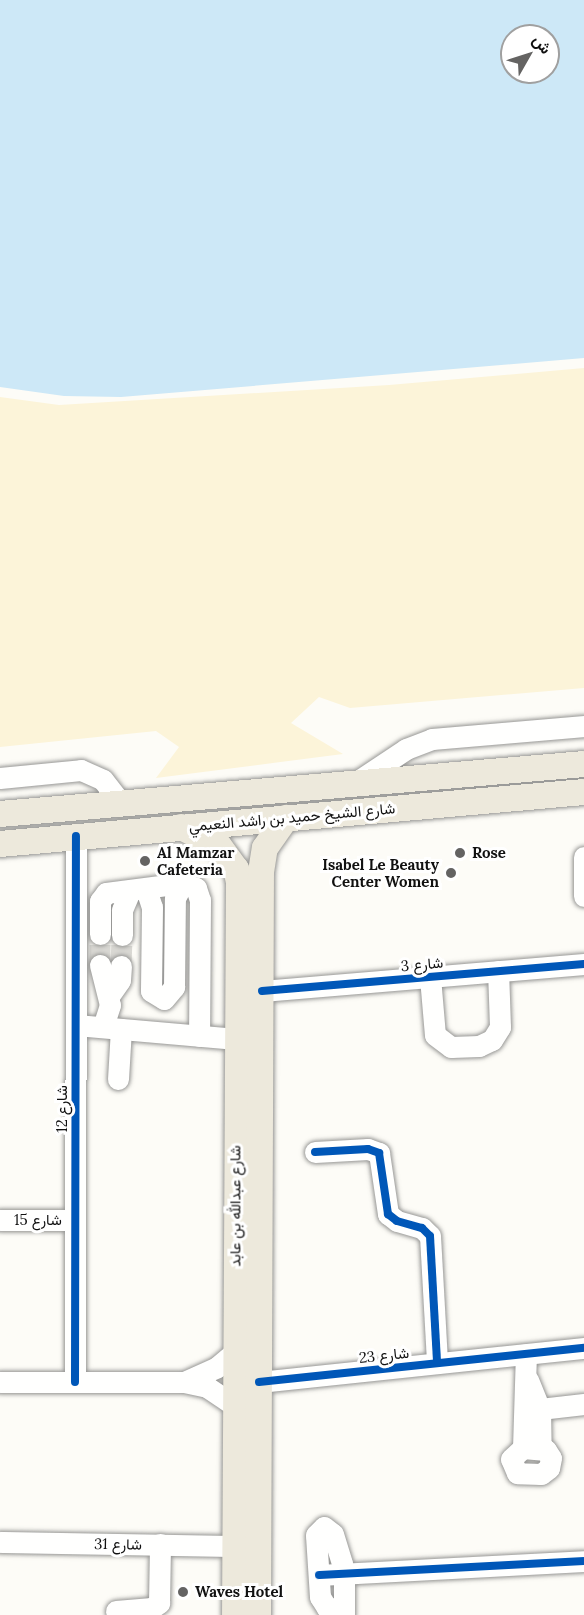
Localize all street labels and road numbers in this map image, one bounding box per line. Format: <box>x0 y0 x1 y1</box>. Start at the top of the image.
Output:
street label: شارع الشيخ حميد بن راشد النعيمي <box>188 799 396 835</box>
street label: شارع 3 <box>400 953 444 975</box>
street label: شارع 12 <box>53 1085 71 1133</box>
street label: شارع عبدالله بن عابد <box>226 1145 244 1267</box>
street label: شارع 15 <box>14 1211 62 1229</box>
street label: شارع 23 <box>358 1343 410 1367</box>
street label: شارع 31 <box>94 1535 142 1553</box>

